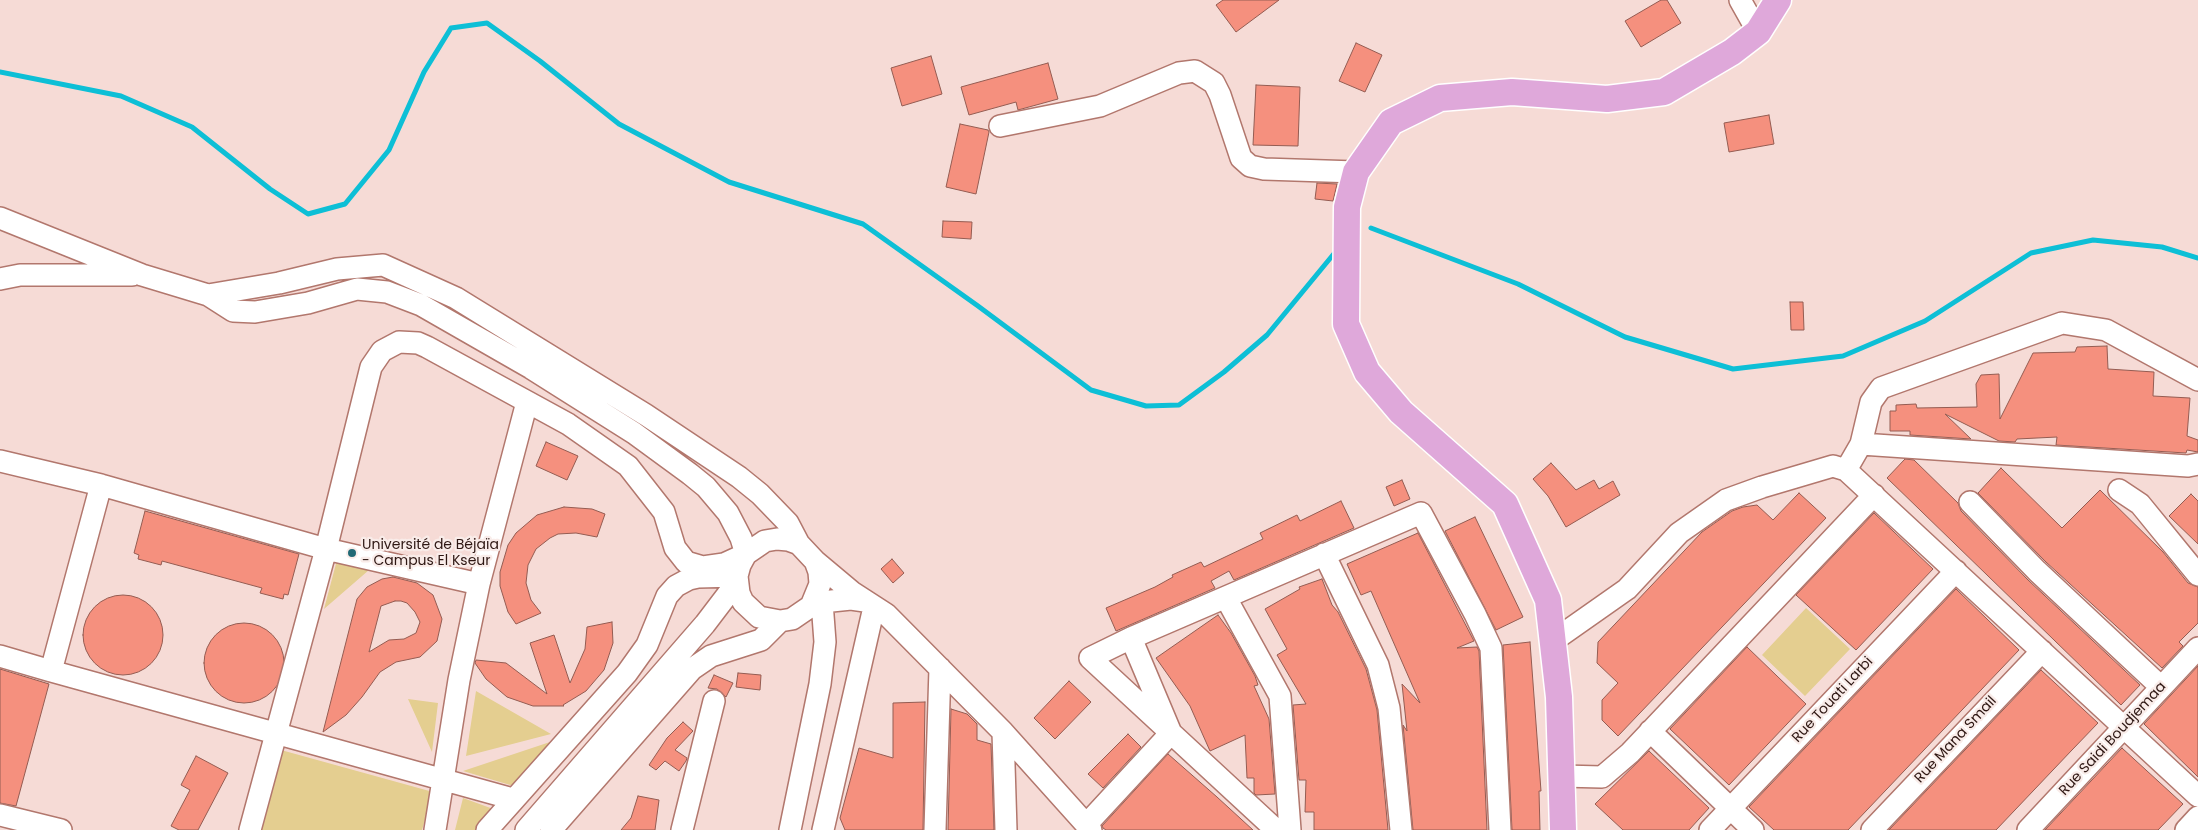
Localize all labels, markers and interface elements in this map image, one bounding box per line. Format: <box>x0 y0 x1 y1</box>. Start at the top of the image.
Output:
place label: Université de Béjaïa - Campus El Kseur <box>362 537 499 570</box>
marker: Université de Béjaïa - Campus El Kseur <box>346 547 358 559</box>
street label: Rue Touati Larbi <box>1789 654 1877 746</box>
street label: Rue Saidi Boudjemaa <box>2056 679 2170 799</box>
street label: Rue Mana Smail <box>1911 693 2001 787</box>

